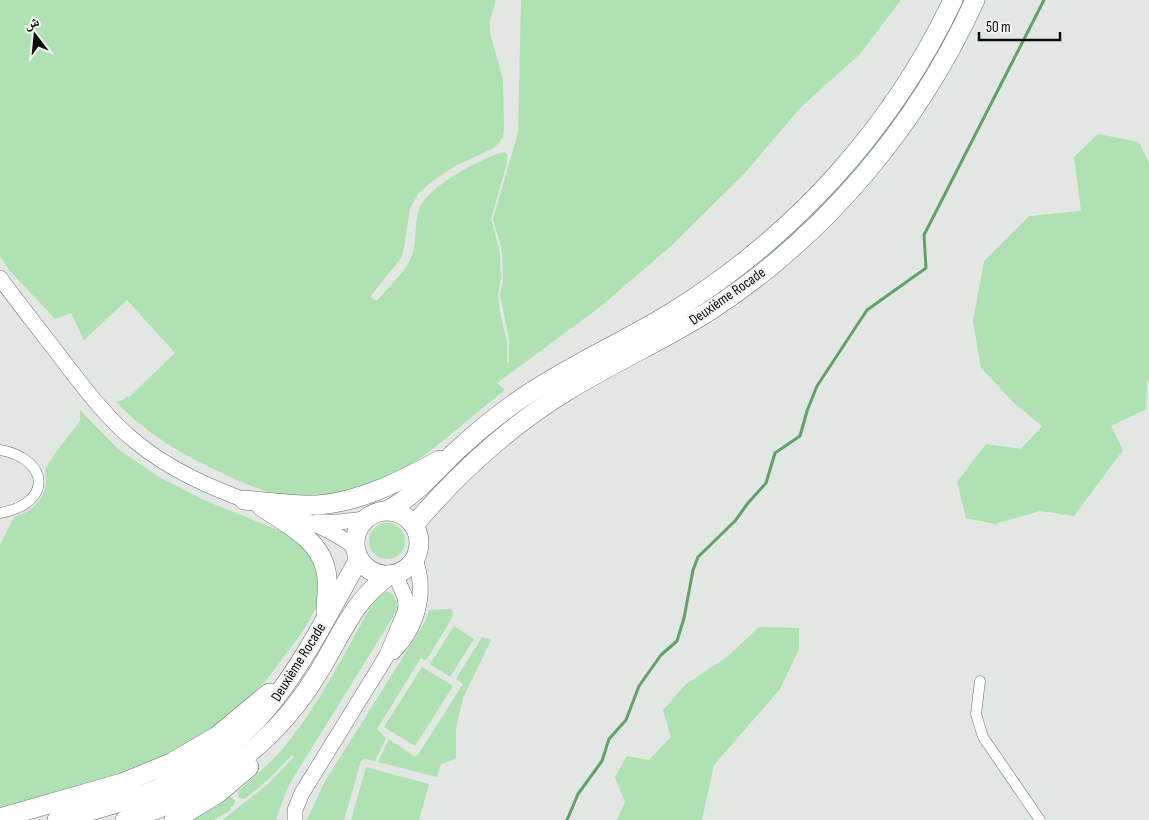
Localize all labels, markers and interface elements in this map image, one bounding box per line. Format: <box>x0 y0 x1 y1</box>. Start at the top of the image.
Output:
north arrow <box>10 10 60 60</box>
scale bar <box>979 10 1060 42</box>
text: ش <box>22 13 41 33</box>
text: 50 m <box>986 18 1011 37</box>
street label: Deuxième Rocade <box>685 263 769 330</box>
street label: Deuxième Rocade <box>267 619 330 705</box>

